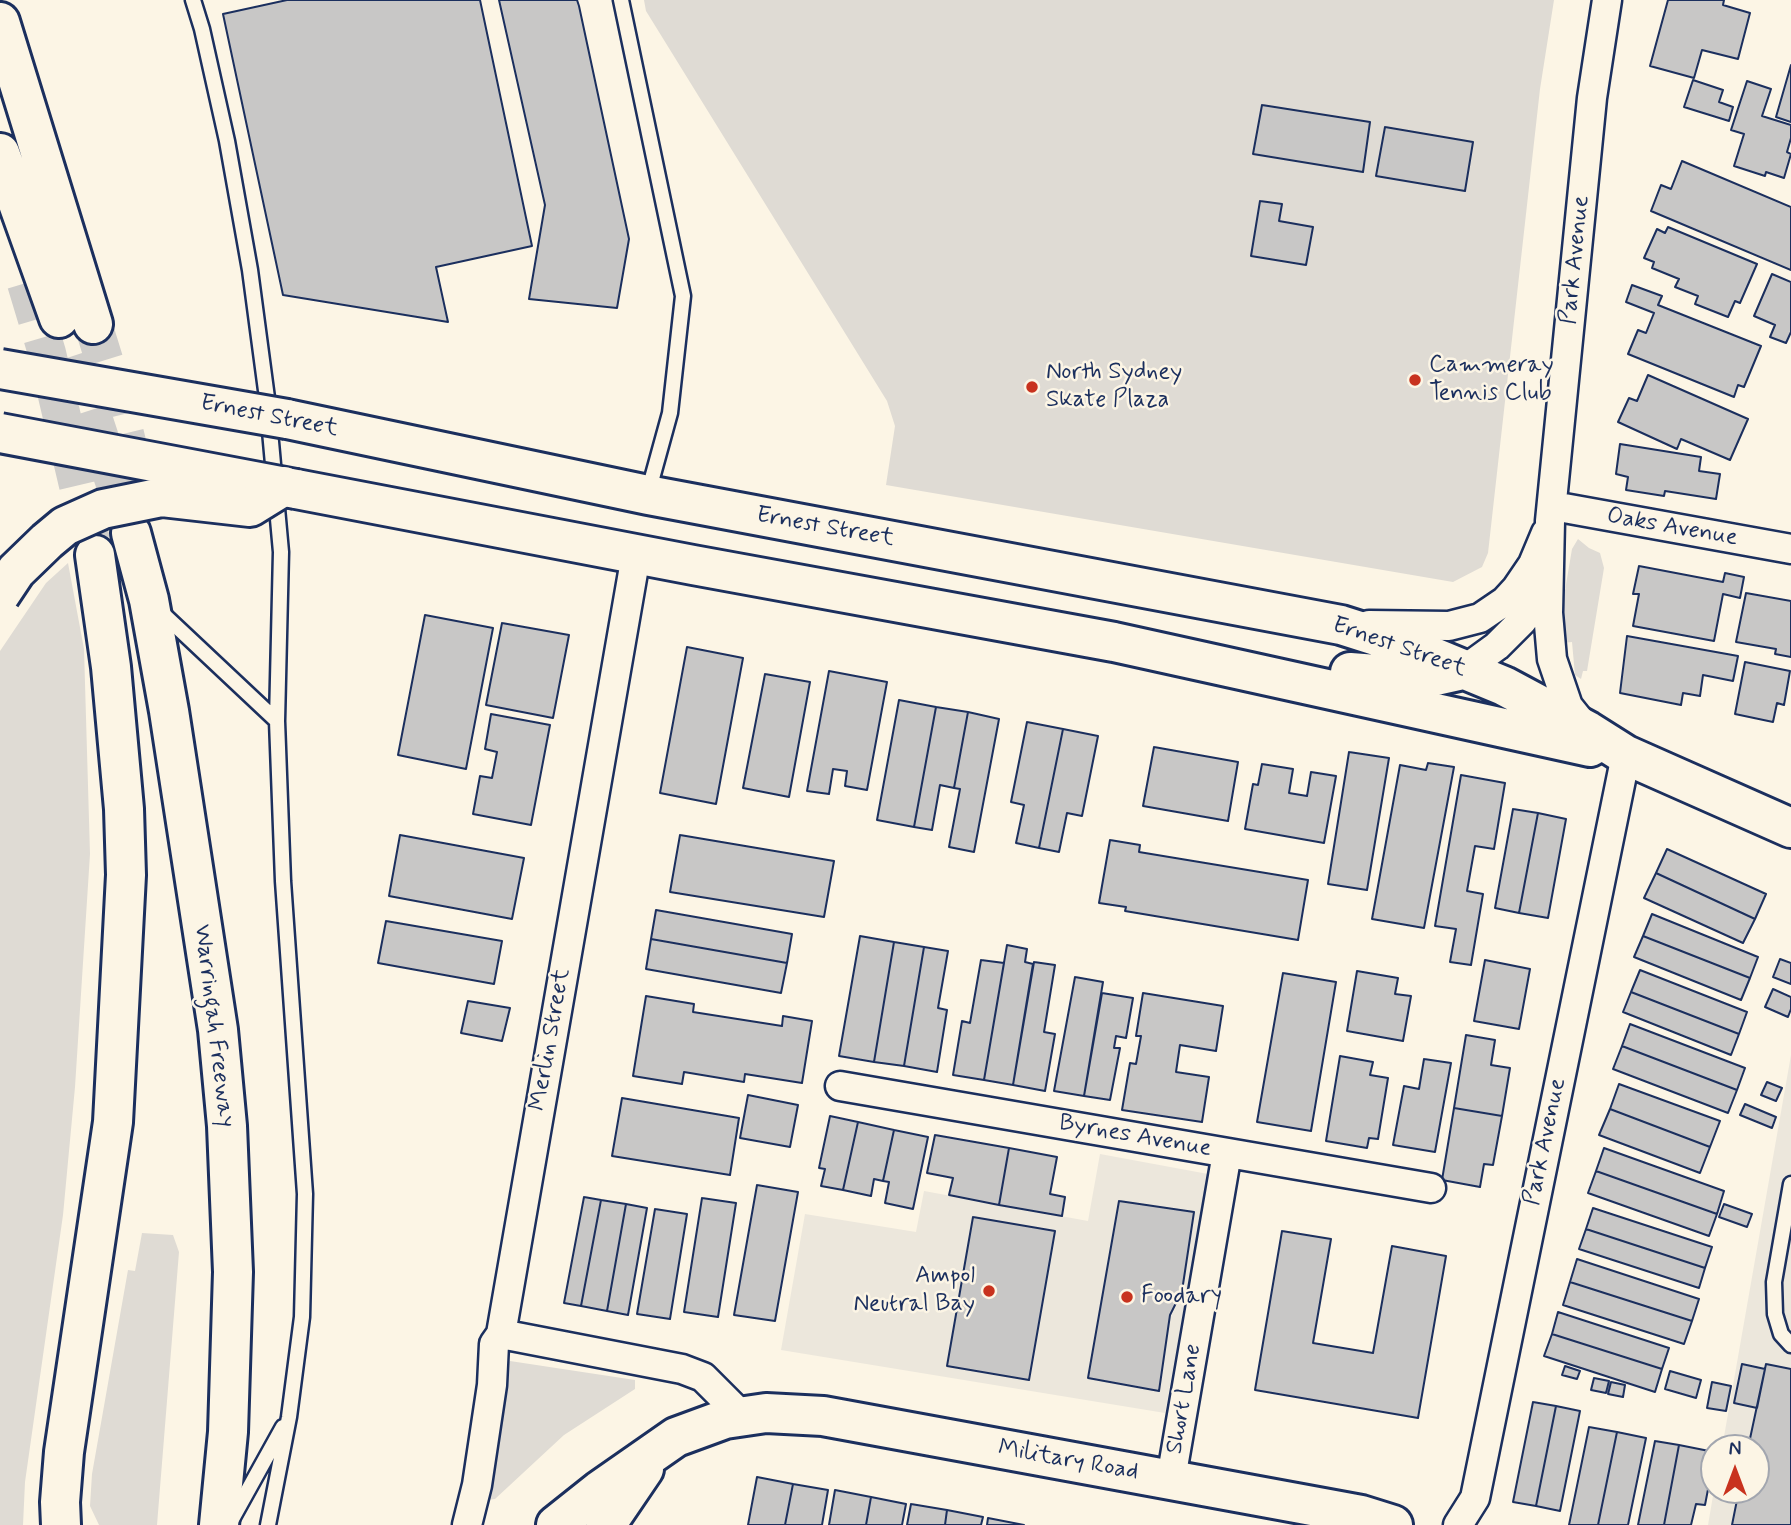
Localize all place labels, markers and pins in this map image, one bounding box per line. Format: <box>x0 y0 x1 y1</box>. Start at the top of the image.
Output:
place label: Cammeray Tennis Club <box>1429 352 1554 408</box>
place label: North Sydney Skate Plaza <box>1046 359 1182 415</box>
marker: Cammeray Tennis Club <box>1407 372 1423 388</box>
marker: North Sydney Skate Plaza <box>1024 379 1040 395</box>
place label: Ampol Neutral Bay <box>854 1263 975 1319</box>
marker: Ampol Neutral Bay <box>981 1283 997 1299</box>
place label: Foodary <box>1141 1283 1222 1311</box>
marker: Foodary <box>1119 1289 1135 1305</box>

